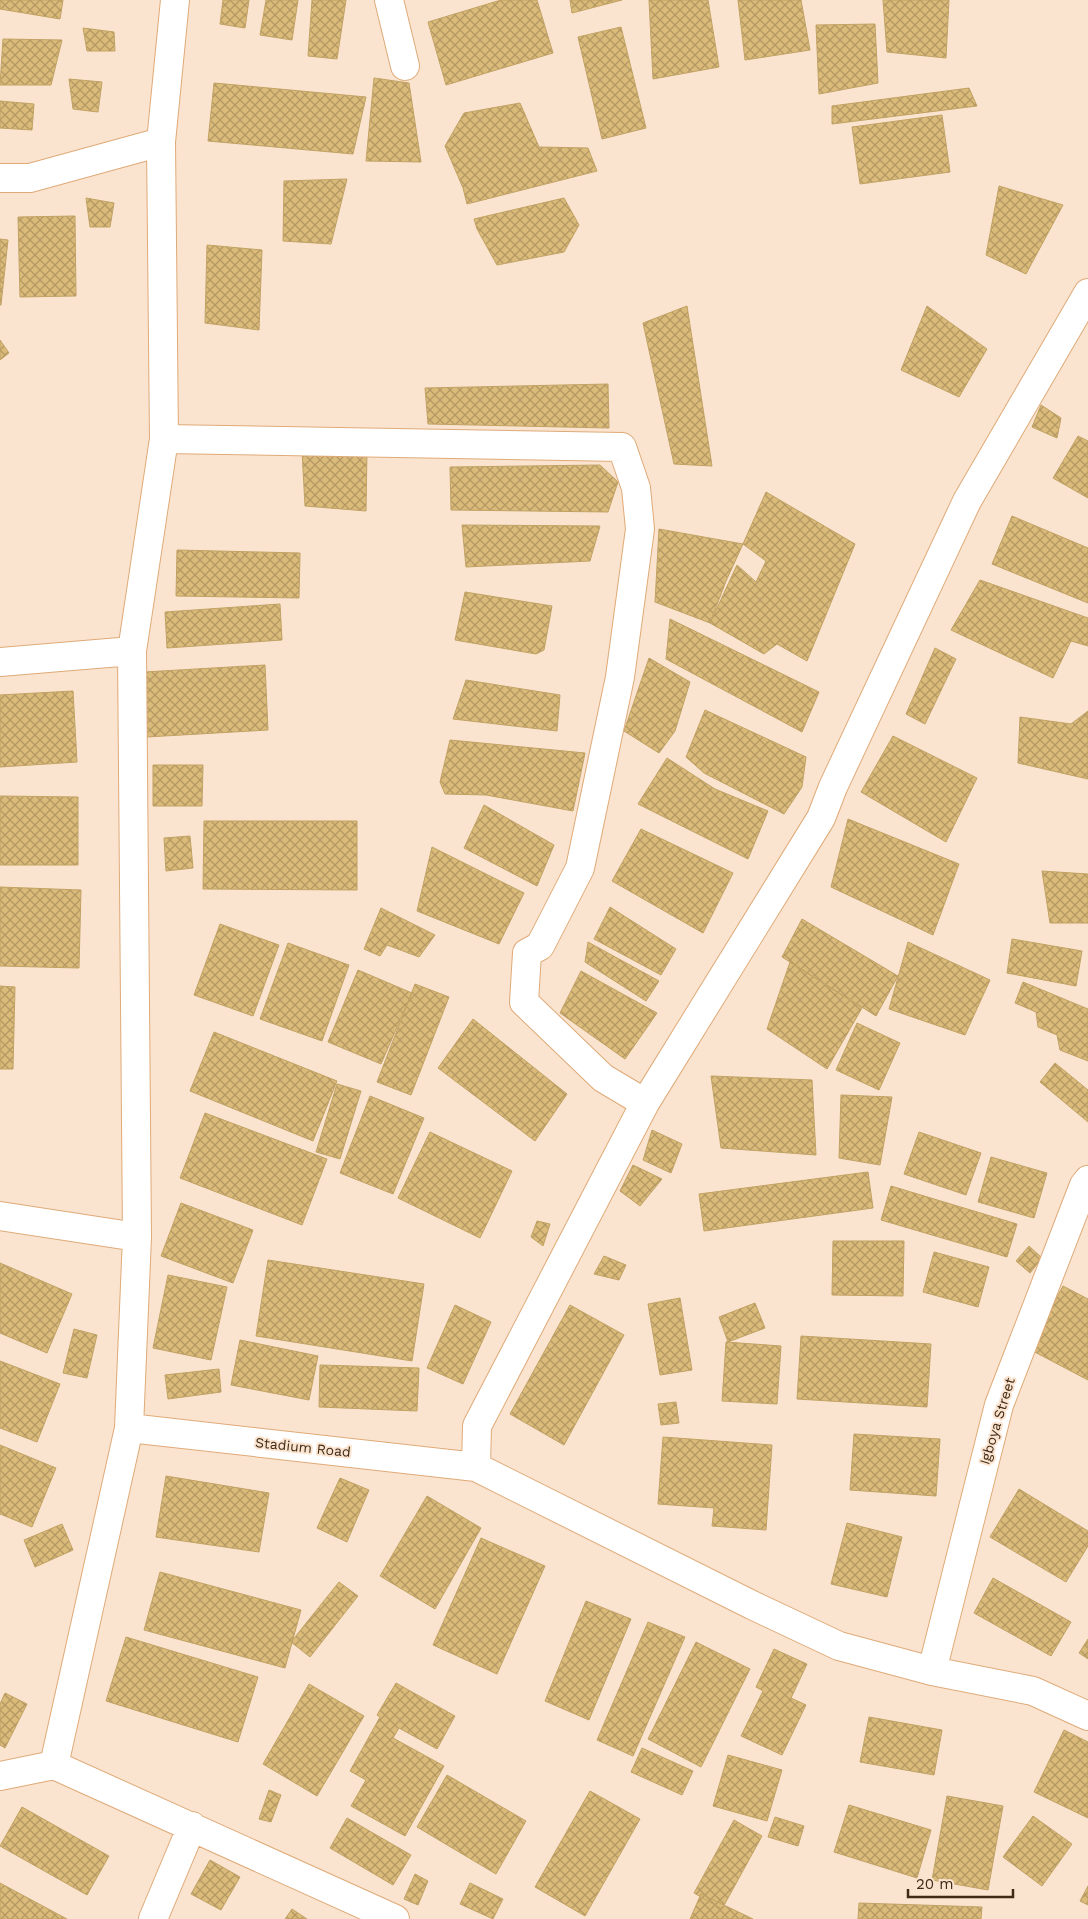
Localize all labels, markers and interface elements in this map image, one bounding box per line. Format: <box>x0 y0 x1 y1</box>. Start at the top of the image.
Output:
street label: Igboya Street <box>976 1376 1018 1466</box>
street label: Stadium Road <box>254 1434 352 1460</box>
scale bar <box>908 1866 1013 1898</box>
text: 20 m <box>916 1875 954 1893</box>

